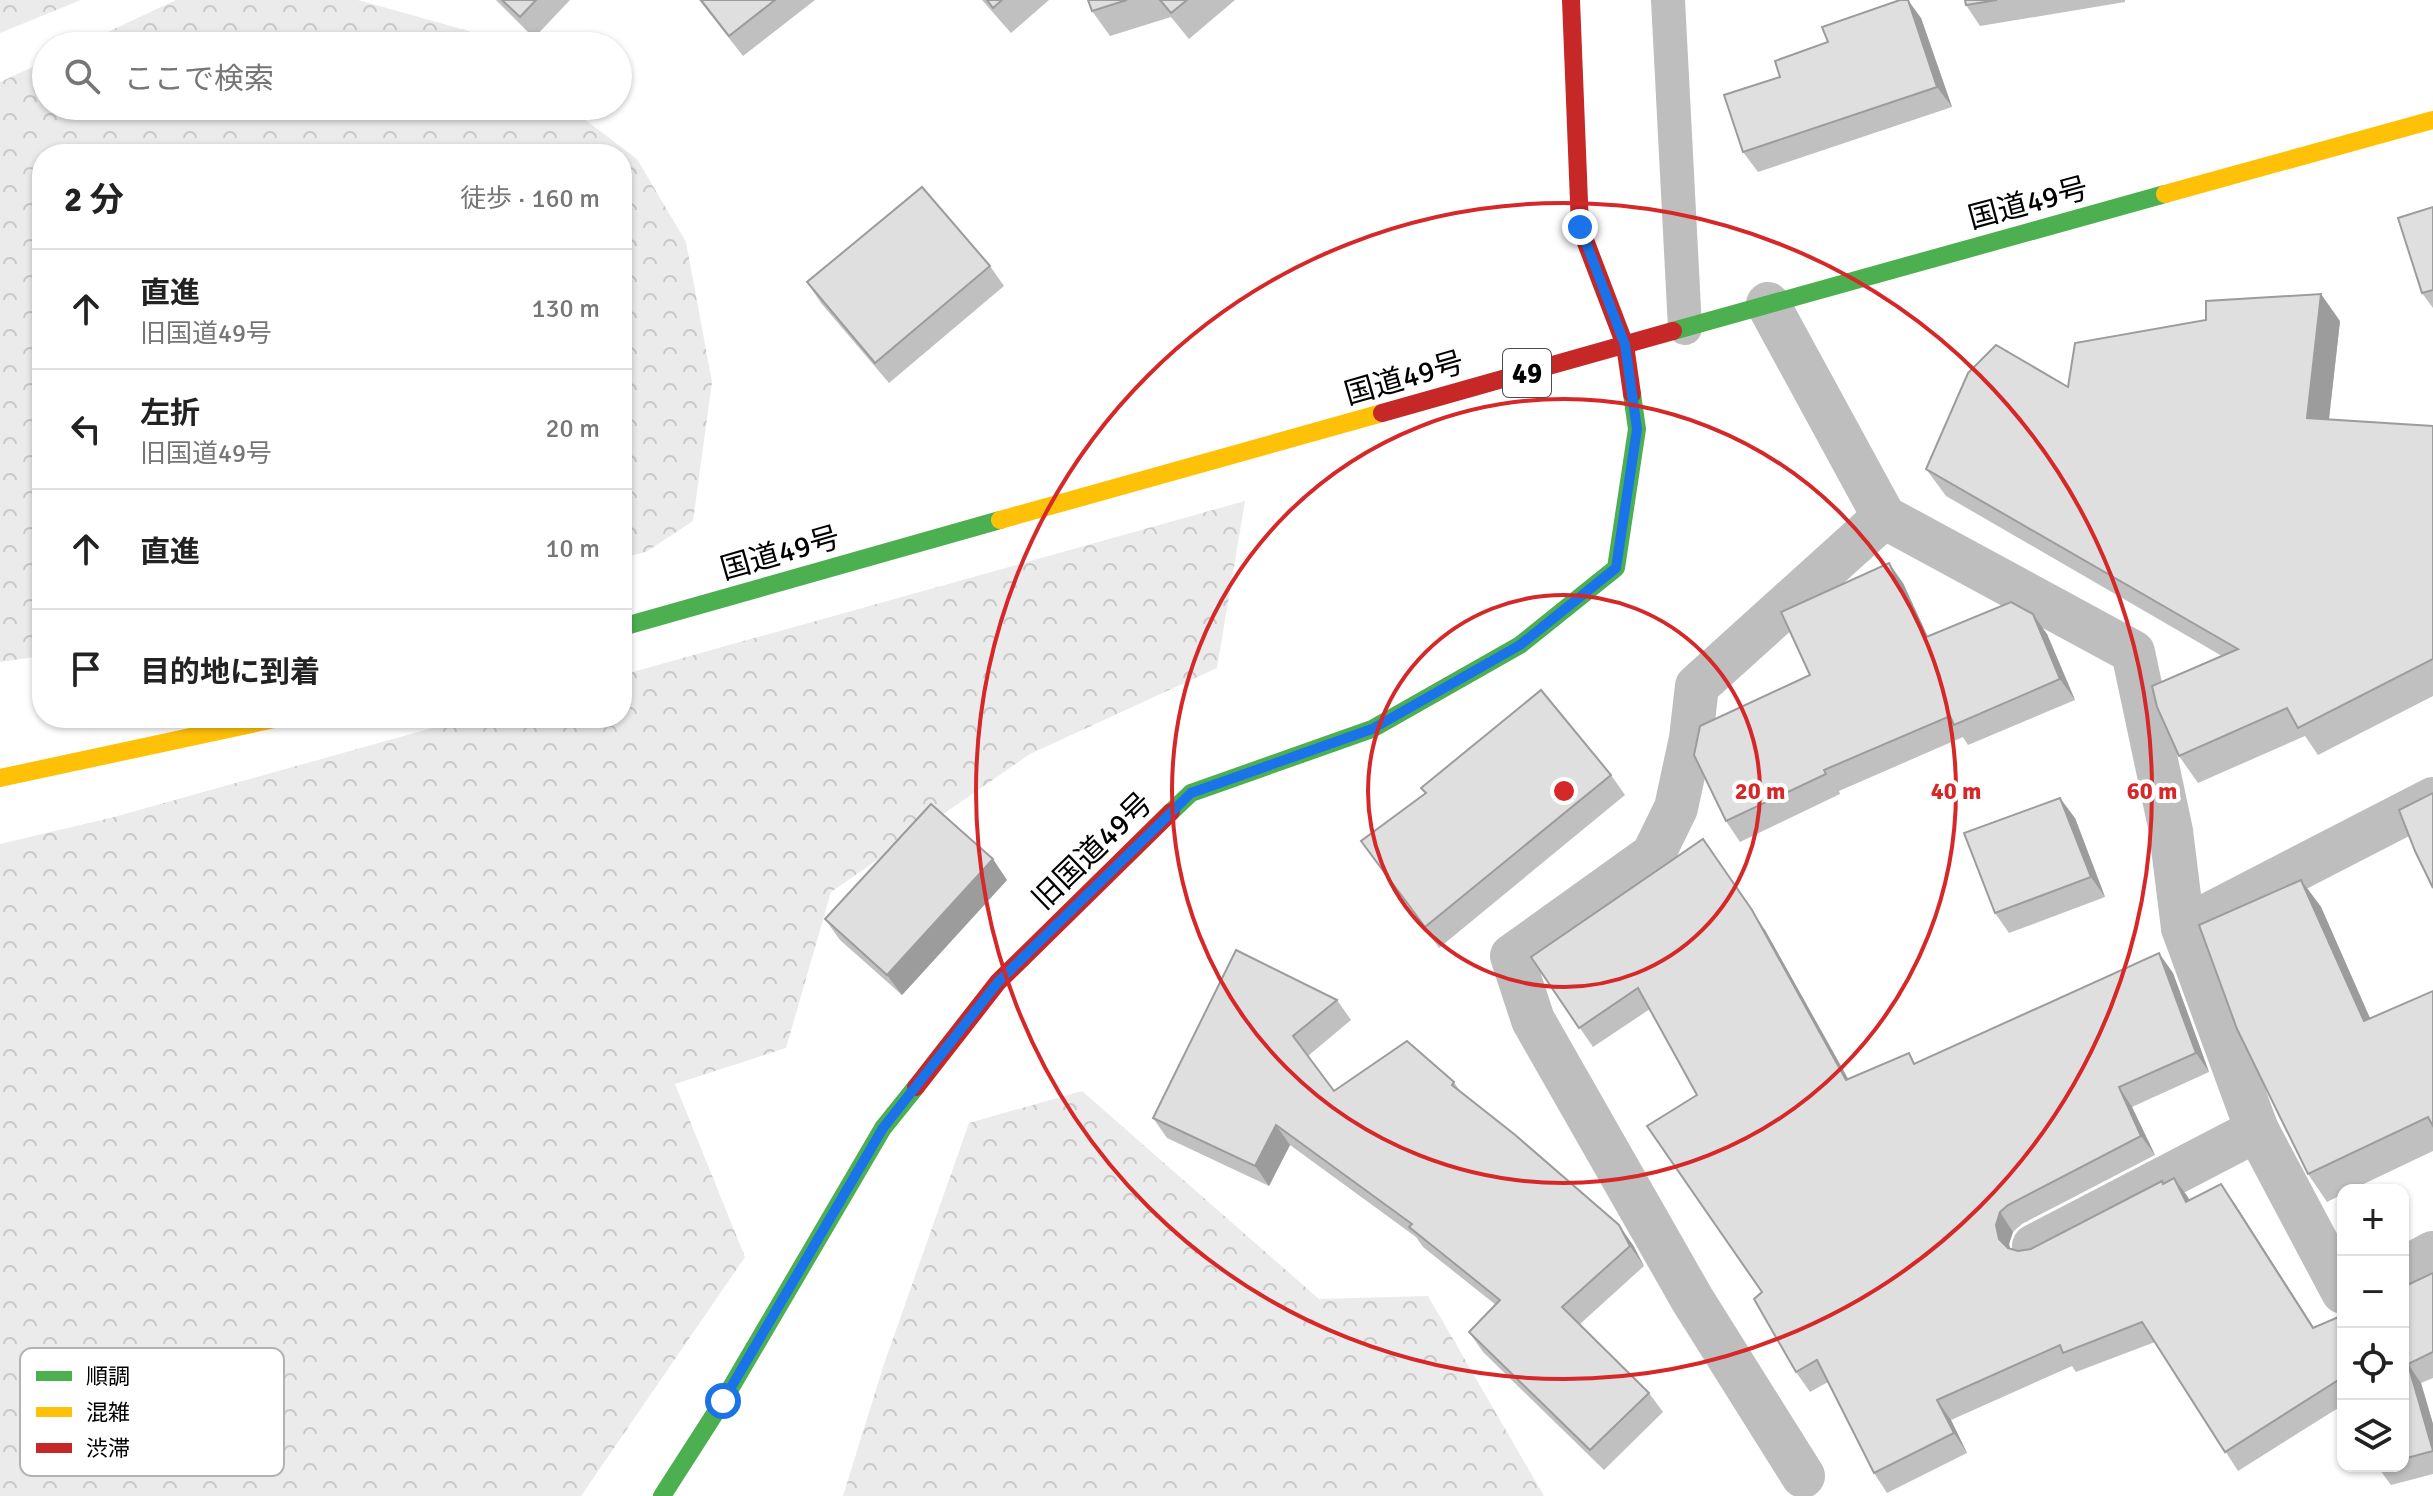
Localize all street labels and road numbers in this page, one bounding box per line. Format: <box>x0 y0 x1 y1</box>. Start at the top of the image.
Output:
street label: 国道49号 <box>1964 170 2092 237</box>
street label: 国道49号 <box>1340 344 1468 413</box>
road number: 49 <box>1503 349 1551 397</box>
street label: 国道49号 <box>716 519 844 588</box>
street label: 旧国道49号 <box>1025 785 1160 918</box>

